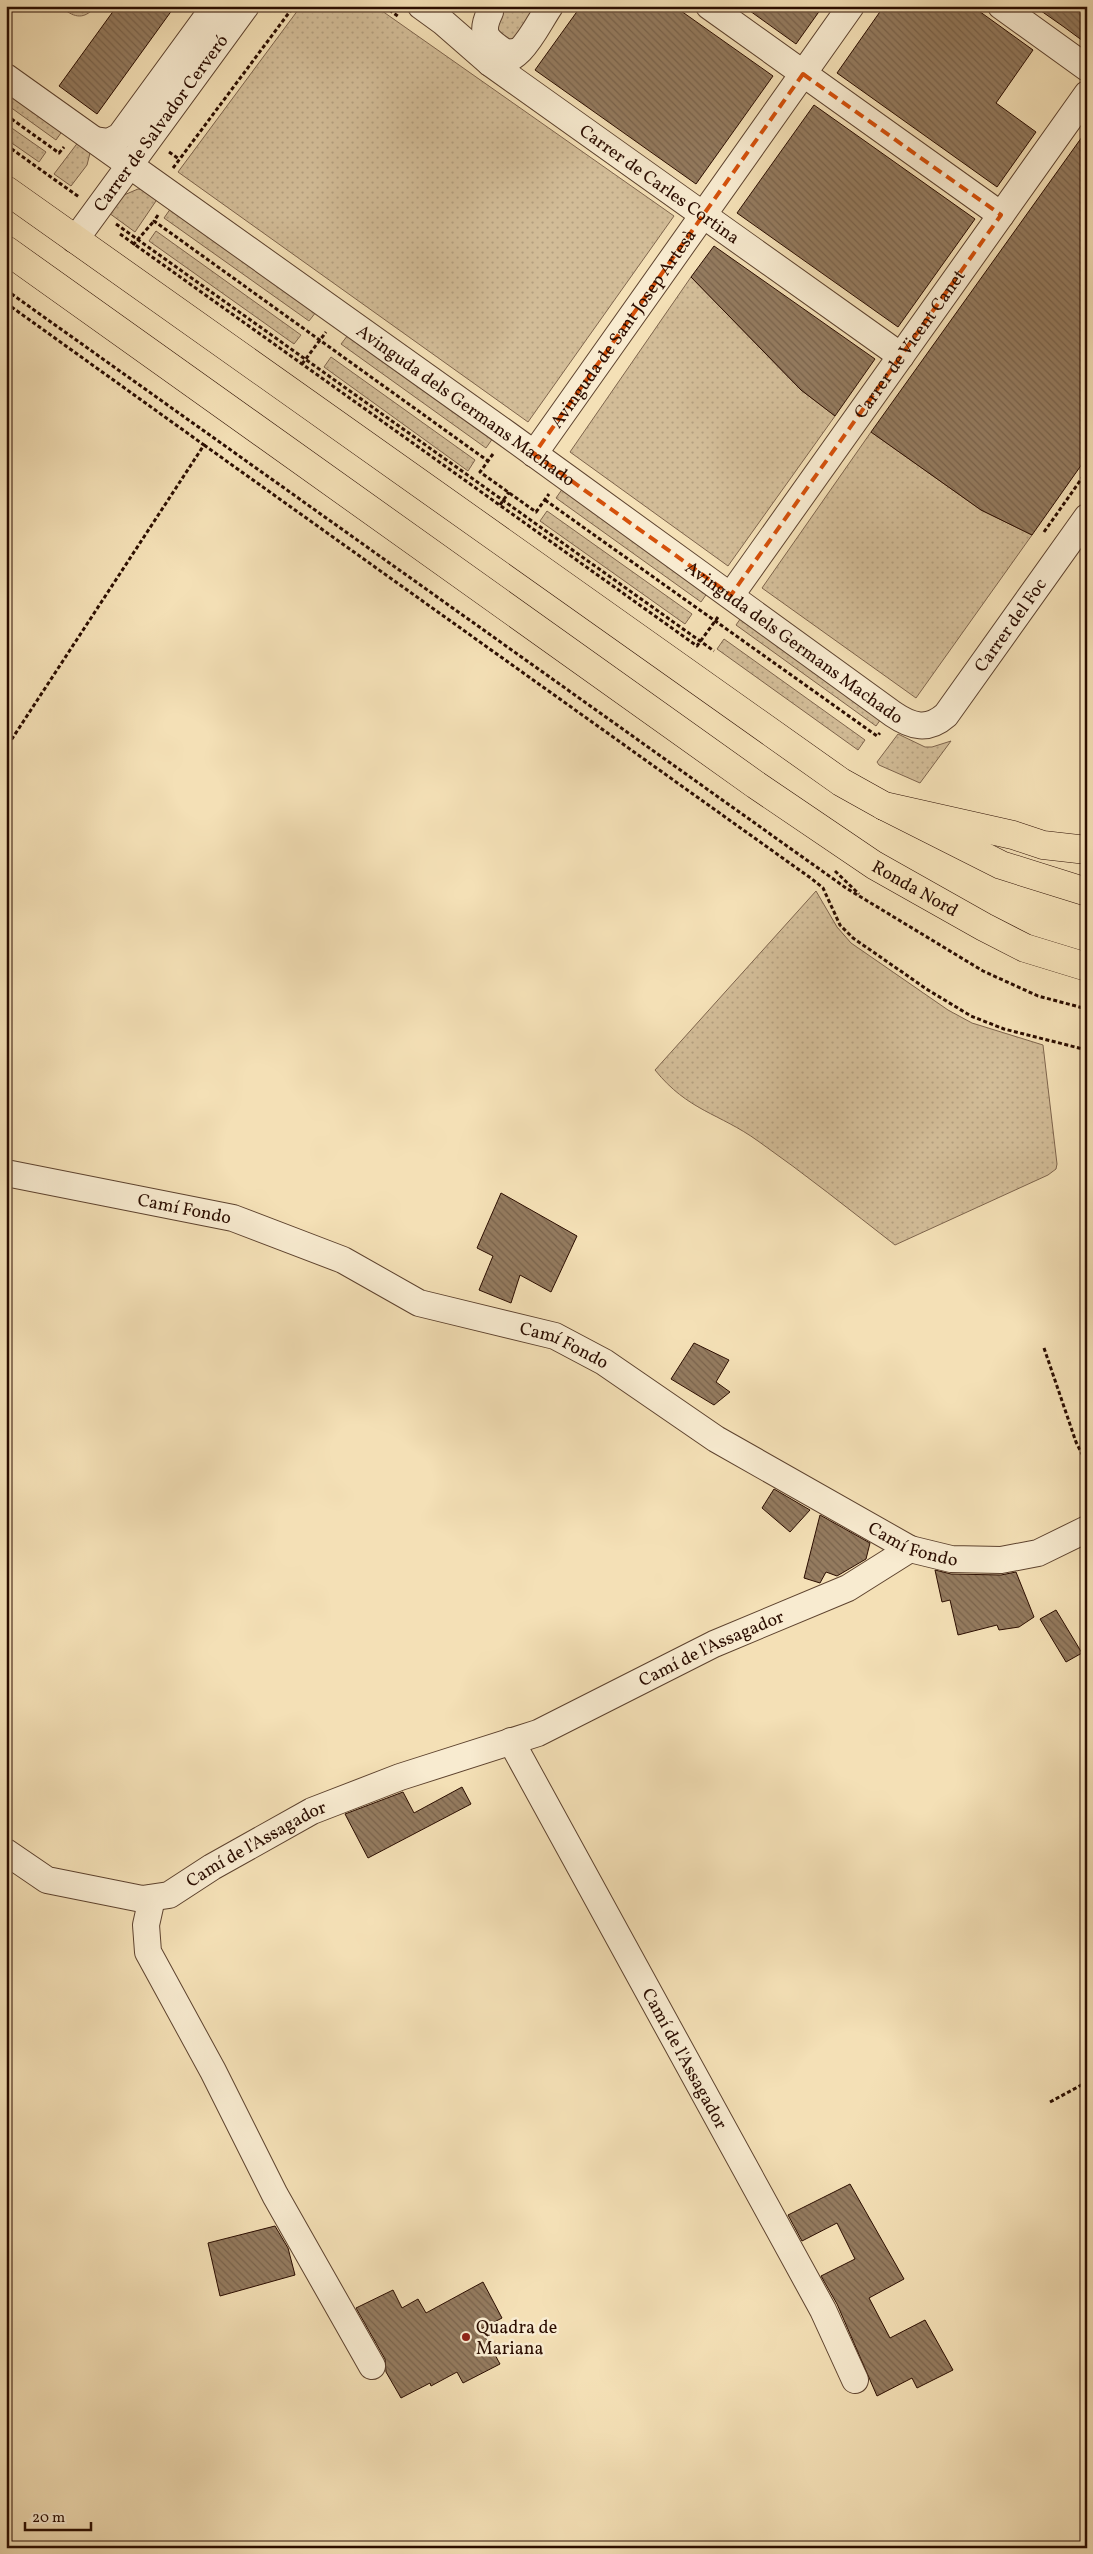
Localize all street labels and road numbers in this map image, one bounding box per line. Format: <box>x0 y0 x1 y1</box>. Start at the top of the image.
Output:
street label: Carrer de Salvador Cerveró <box>88 30 235 218</box>
street label: Carrer de Carles Cortina <box>574 119 744 251</box>
street label: Avinguda de Sant Josep Artesà <box>545 225 703 434</box>
street label: Carrer de Vicent Canet <box>849 265 972 425</box>
street label: Avinguda dels Germans Machado <box>351 319 580 493</box>
street label: Avinguda dels Germans Machado <box>679 556 907 731</box>
street label: Carrer del Foc <box>969 574 1053 678</box>
street label: Ronda Nord <box>867 855 962 924</box>
street label: Camí Fondo <box>135 1188 233 1231</box>
street label: Camí Fondo <box>517 1317 612 1376</box>
street label: Camí Fondo <box>863 1517 958 1573</box>
street label: Camí de l'Assagador <box>635 1605 789 1694</box>
street label: Camí de l'Assagador <box>182 1795 331 1895</box>
street label: Camí de l'Assagador <box>635 1984 733 2135</box>

